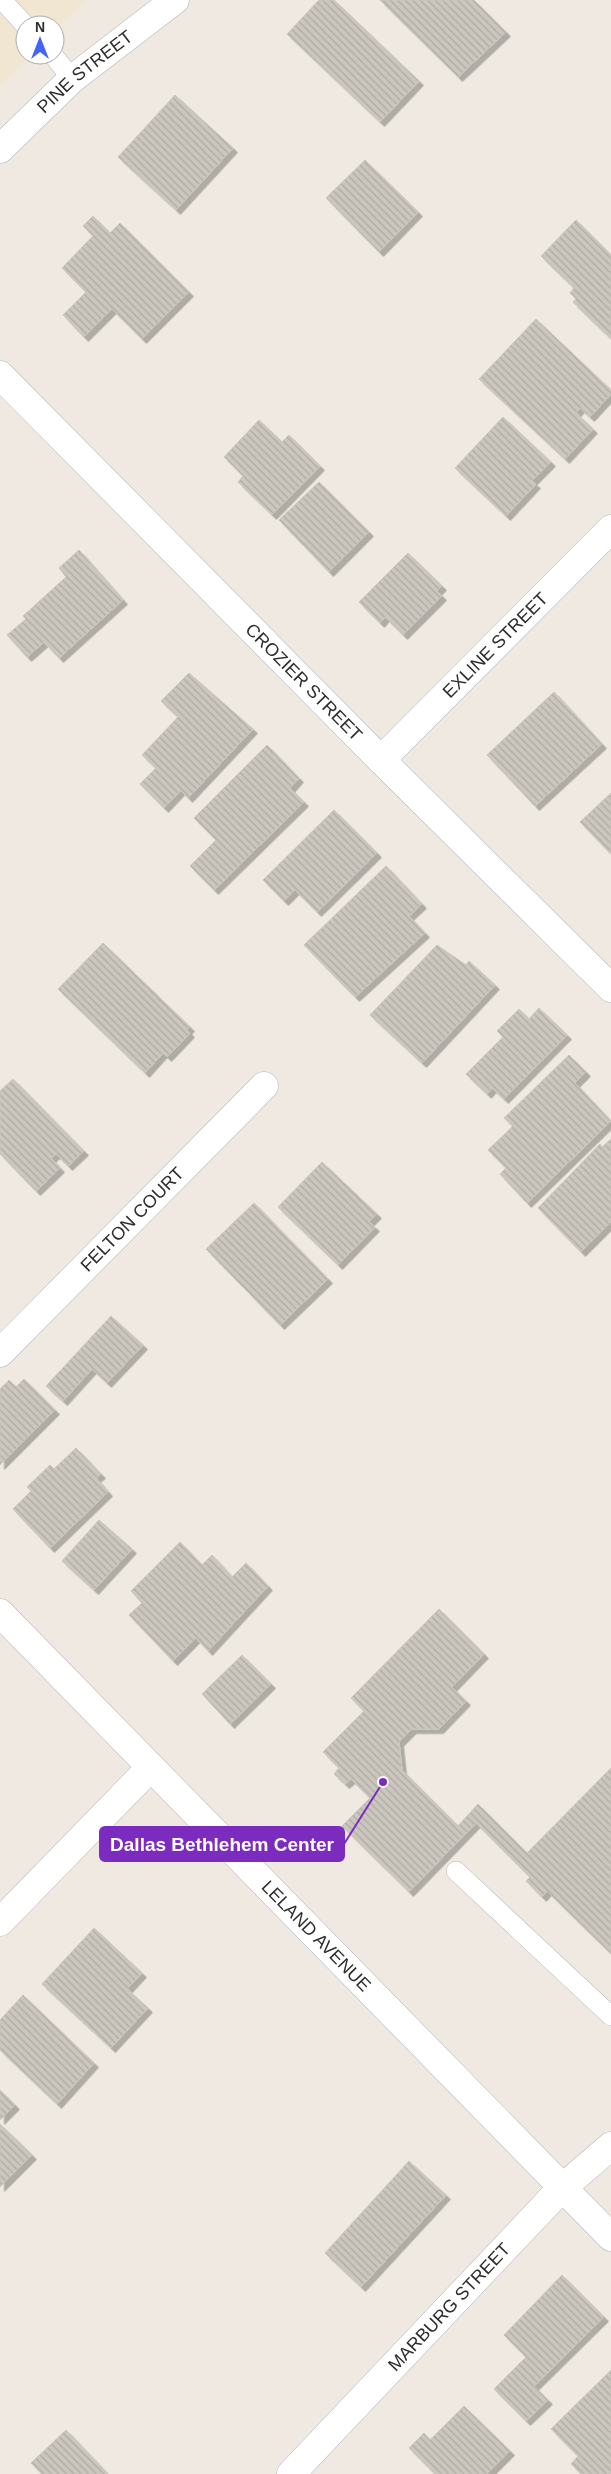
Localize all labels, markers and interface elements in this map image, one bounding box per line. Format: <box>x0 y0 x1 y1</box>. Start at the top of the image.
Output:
north arrow <box>15 15 65 65</box>
street label: PINE STREET <box>34 26 138 118</box>
street label: EXLINE STREET <box>439 588 552 702</box>
street label: CROZIER STREET <box>242 619 366 745</box>
street label: FELTON COURT <box>77 1163 188 1275</box>
callout: Dallas Bethlehem Center <box>100 1827 344 1861</box>
text: Dallas Bethlehem Center <box>110 1834 335 1855</box>
street label: LELAND AVENUE <box>258 1877 375 1995</box>
street label: MARBURG STREET <box>384 2239 514 2375</box>

